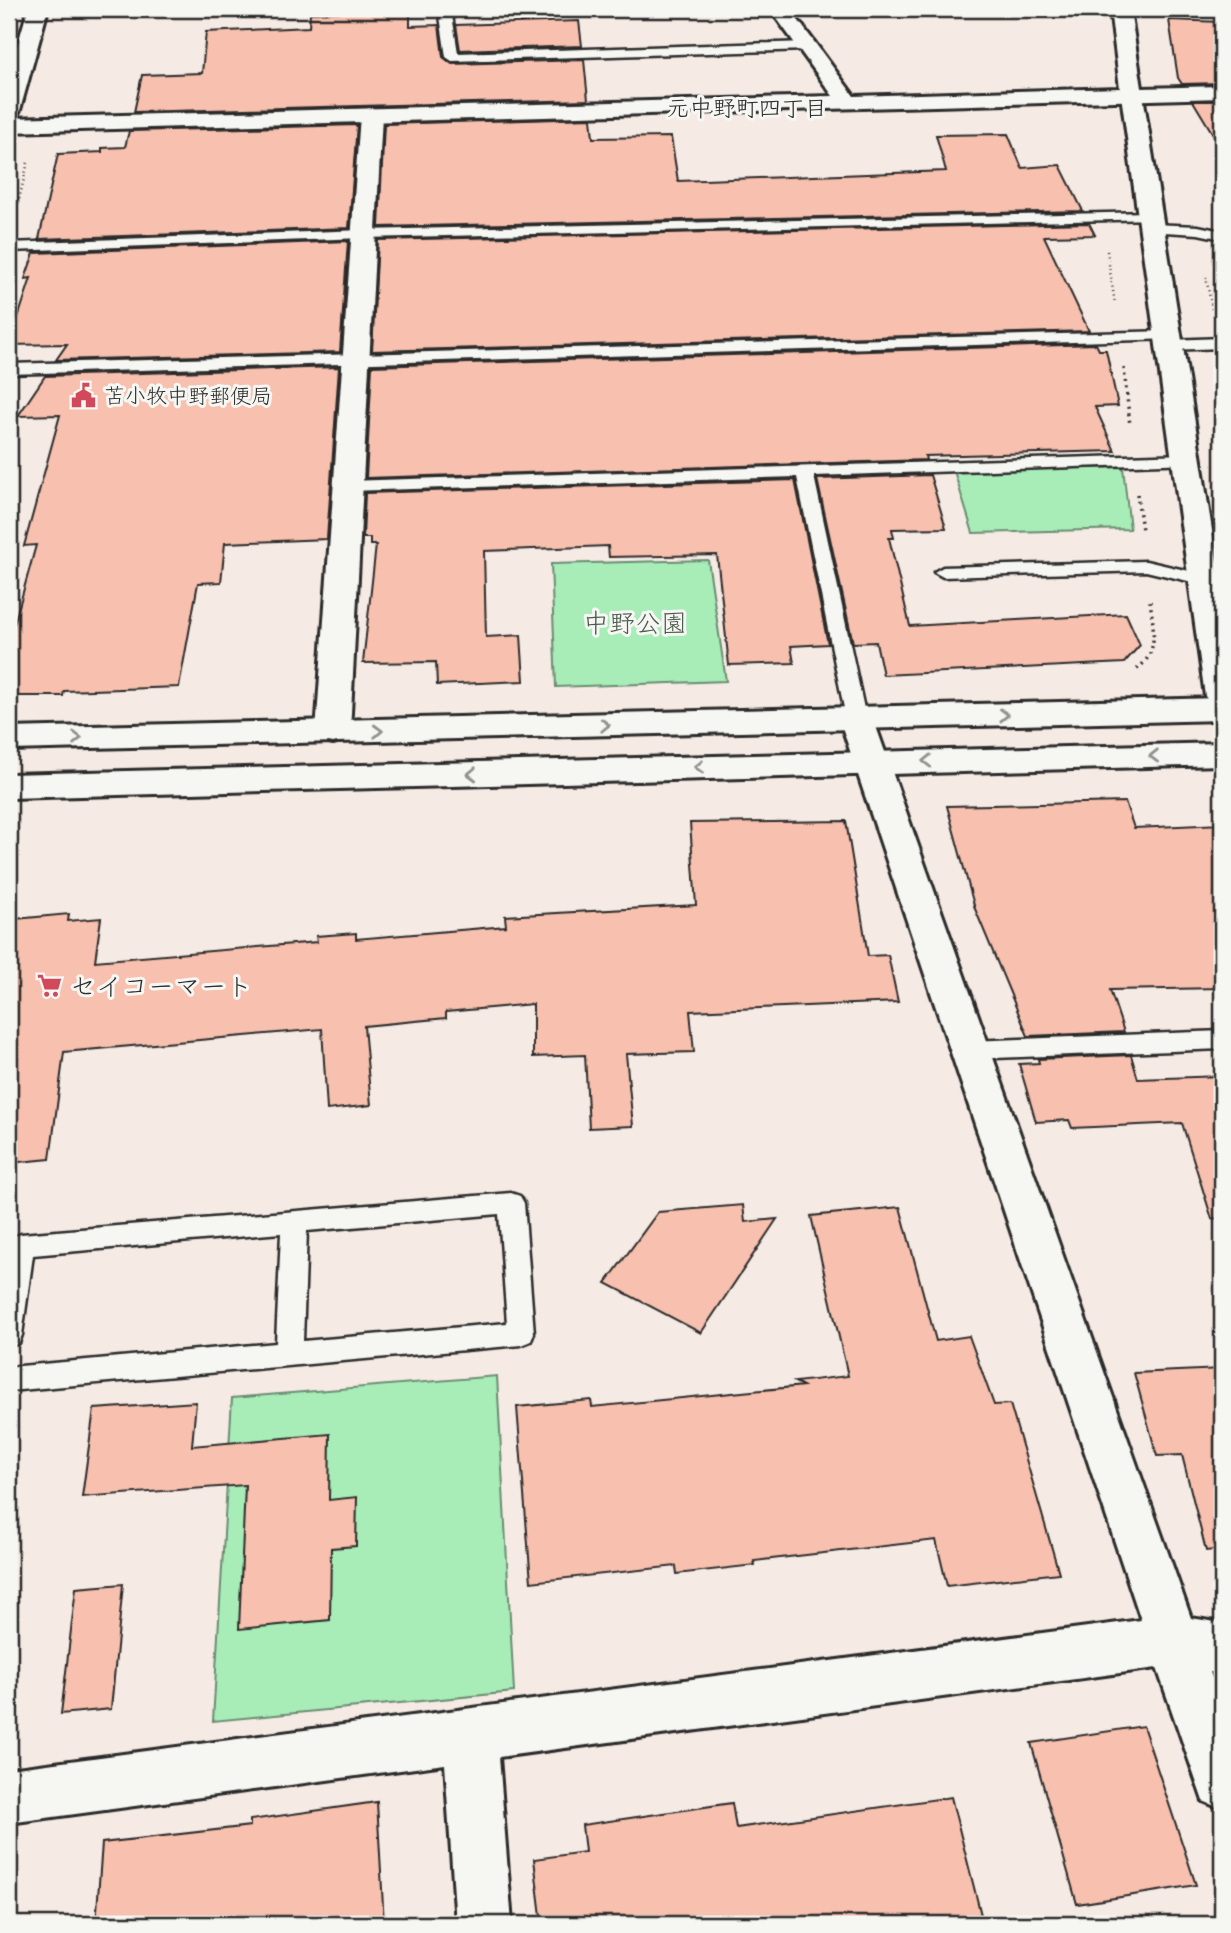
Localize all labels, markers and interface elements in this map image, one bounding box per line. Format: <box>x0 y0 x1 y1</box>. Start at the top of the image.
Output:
district label: 元中野町四丁目 <box>667 95 828 122</box>
public building icon: 苫小牧中野郵便局 <box>70 382 98 410</box>
place label: 苫小牧中野郵便局 <box>104 384 272 408</box>
park label: 中野公園 <box>583 609 687 639</box>
one-way arrow <box>999 707 1010 722</box>
one-way arrow <box>600 717 611 732</box>
one-way arrow <box>373 723 384 739</box>
one-way arrow <box>72 730 83 745</box>
one-way arrow <box>1148 748 1159 764</box>
one-way arrow <box>921 754 932 769</box>
one-way arrow <box>693 760 704 775</box>
one-way arrow <box>466 766 477 781</box>
supermarket icon: セイコーマート <box>36 972 64 1000</box>
place label: セイコーマート <box>70 972 253 1002</box>

